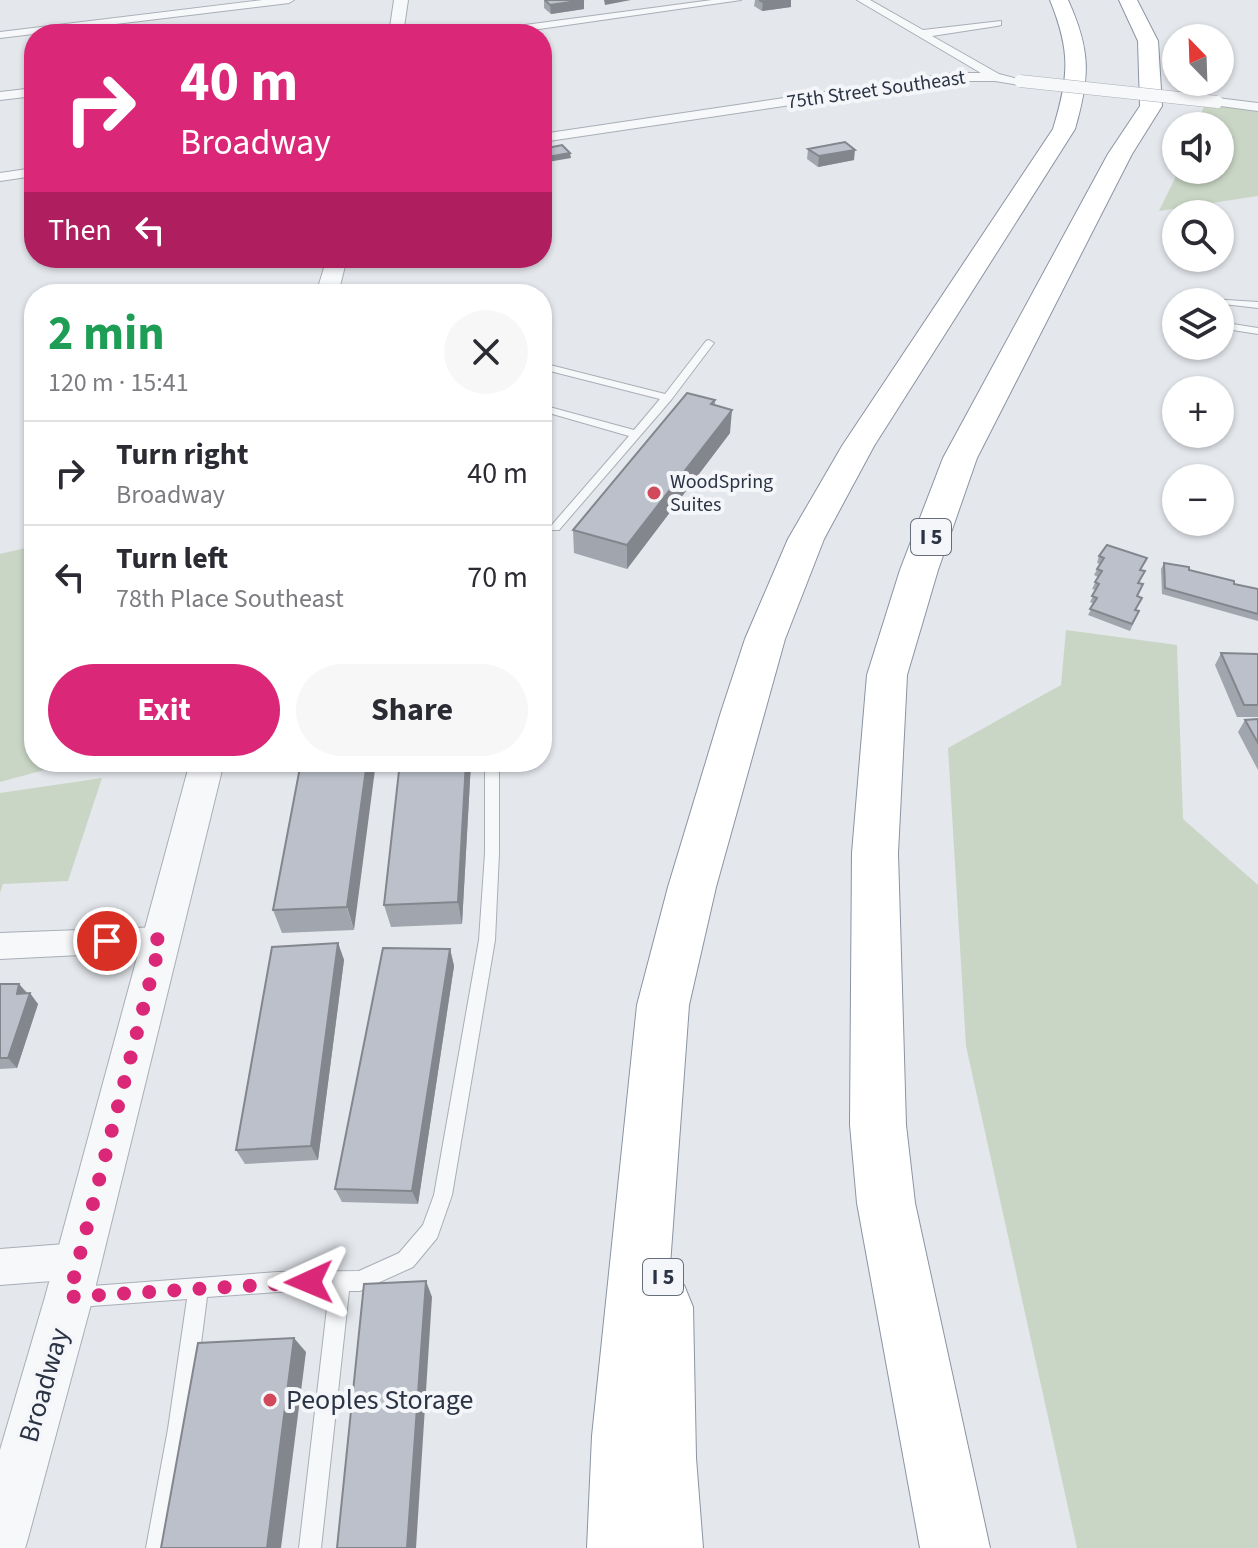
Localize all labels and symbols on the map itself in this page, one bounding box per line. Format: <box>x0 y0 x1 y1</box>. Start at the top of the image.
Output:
north arrow <box>1162 24 1234 96</box>
street label: 75th Street Southeast <box>785 64 967 116</box>
place label: WoodSpring Suites <box>670 468 773 519</box>
marker: WoodSpring Suites <box>645 484 663 502</box>
road number: I 5 <box>911 519 951 555</box>
pin <box>73 907 141 975</box>
position arrow <box>267 1240 351 1324</box>
road number: I 5 <box>643 1259 683 1295</box>
street label: Broadway <box>9 1323 79 1447</box>
place label: Peoples Storage <box>286 1380 473 1420</box>
marker: Peoples Storage <box>261 1391 279 1409</box>

